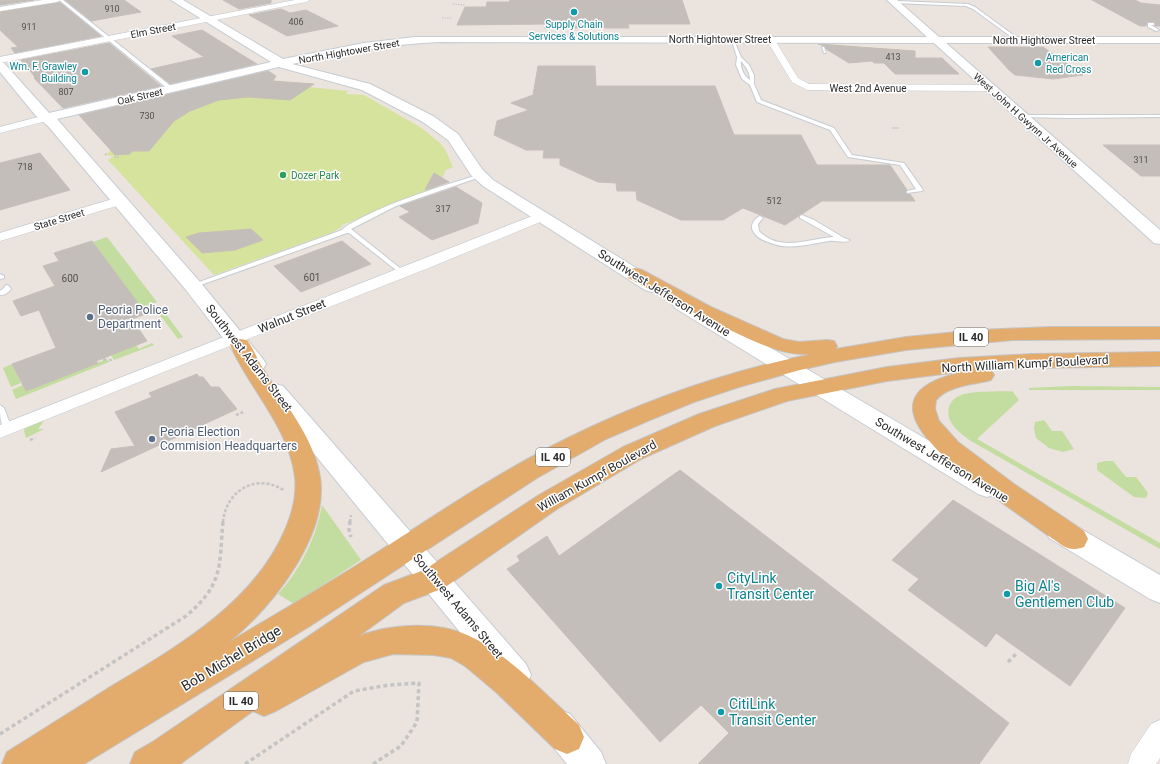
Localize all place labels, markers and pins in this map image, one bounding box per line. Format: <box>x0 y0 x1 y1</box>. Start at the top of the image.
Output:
marker: Supply Chain Services & Solutions <box>569 7 579 17</box>
place label: Supply Chain Services & Solutions <box>529 19 619 42</box>
place label: American Red Cross <box>1046 52 1091 75</box>
marker: American Red Cross <box>1033 58 1043 68</box>
place label: Wm. F. Grawley Building <box>9 61 77 84</box>
marker: Wm. F. Grawley Building <box>80 67 90 77</box>
marker: Dozer Park <box>278 170 288 180</box>
place label: Dozer Park <box>291 170 340 181</box>
place label: Peoria Police Department <box>98 303 168 331</box>
marker: Peoria Police Department <box>85 312 95 322</box>
place label: Peoria Election Commision Headquarters <box>160 425 297 453</box>
marker: Peoria Election Commision Headquarters <box>147 434 157 444</box>
place label: CityLink Transit Center <box>727 570 815 602</box>
place label: Big Al's Gentlemen Club <box>1015 578 1114 610</box>
marker: CityLink Transit Center <box>714 581 724 591</box>
marker: Big Al's Gentlemen Club <box>1002 589 1012 599</box>
place label: CitiLink Transit Center <box>729 696 817 728</box>
marker: CitiLink Transit Center <box>716 707 726 717</box>

